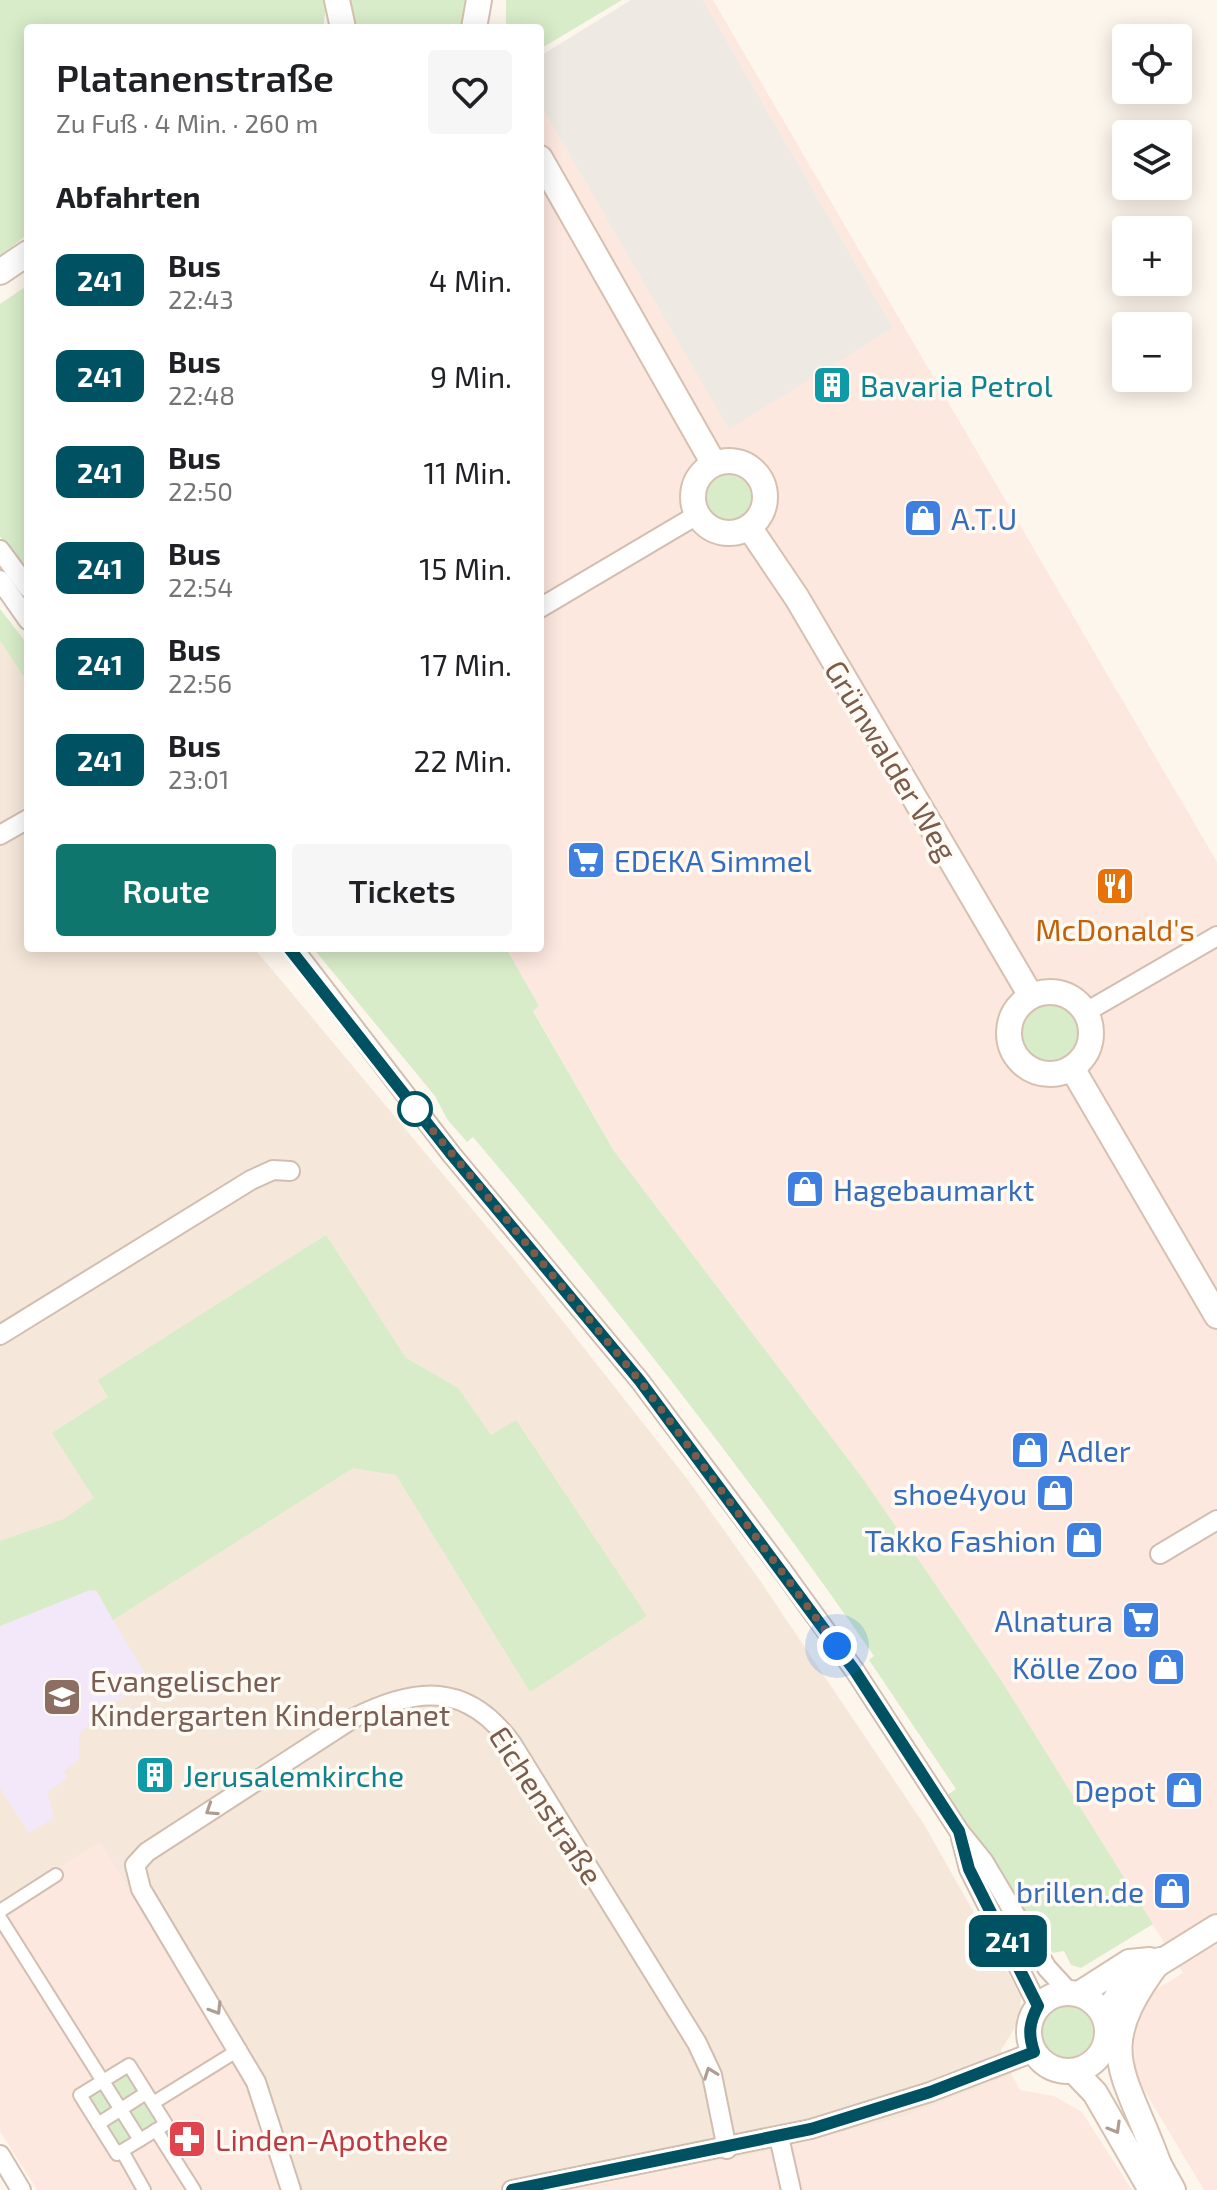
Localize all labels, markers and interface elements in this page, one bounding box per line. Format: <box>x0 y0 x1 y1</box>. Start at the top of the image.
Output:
map controls <box>1112 24 1192 392</box>
button: locate <box>1112 24 1192 104</box>
button: heart <box>428 50 512 134</box>
text: Platanenstraße <box>56 54 334 100</box>
text: Zu Fuß · 4 Min. · 260 m <box>56 107 318 138</box>
button: layers <box>1112 120 1192 200</box>
text: Abfahrten <box>56 178 201 214</box>
button: + <box>1112 216 1192 296</box>
text: Bus <box>168 247 221 283</box>
text: 4 Min. <box>429 262 512 298</box>
text: 241 <box>77 263 123 297</box>
text: 22:43 <box>168 283 234 314</box>
button: − <box>1112 312 1192 392</box>
text: Bus <box>168 343 221 379</box>
text: 9 Min. <box>430 358 512 394</box>
text: 241 <box>77 359 123 393</box>
building icon: Bavaria Petrol <box>811 364 853 406</box>
place label: Bavaria Petrol <box>860 367 1053 403</box>
text: 22:48 <box>168 379 235 410</box>
text: Bus <box>168 439 221 475</box>
text: 11 Min. <box>423 454 512 490</box>
text: 241 <box>77 455 123 489</box>
text: 22:50 <box>168 475 233 506</box>
shop icon: A.T.U <box>902 497 944 539</box>
place label: A.T.U <box>951 500 1017 536</box>
text: Bus <box>168 535 221 571</box>
text: 15 Min. <box>419 550 512 586</box>
text: 241 <box>77 551 123 585</box>
text: 22:54 <box>168 571 233 602</box>
text: Bus <box>168 631 221 667</box>
text: 17 Min. <box>420 646 512 682</box>
text: 241 <box>77 647 123 681</box>
street label: Grünwalder Weg <box>818 653 966 867</box>
text: 22:56 <box>168 667 232 698</box>
text: Bus <box>168 727 221 763</box>
text: 22 Min. <box>414 742 512 778</box>
text: 241 <box>77 743 123 777</box>
text: 23:01 <box>168 763 229 794</box>
supermarket icon: EDEKA Simmel <box>565 839 607 881</box>
place label: EDEKA Simmel <box>614 842 812 878</box>
button: Route <box>56 844 276 936</box>
button: Tickets <box>292 844 512 936</box>
restaurant icon: McDonald's <box>1094 865 1136 907</box>
place label: McDonald's <box>1035 911 1195 947</box>
unlabelled marker <box>398 1092 432 1126</box>
shop icon: Hagebaumarkt <box>784 1168 826 1210</box>
place label: Hagebaumarkt <box>833 1171 1034 1207</box>
shop icon: Adler <box>1009 1429 1051 1471</box>
place label: Adler <box>1058 1432 1131 1468</box>
shop icon: shoe4you <box>1034 1472 1076 1514</box>
place label: shoe4you <box>893 1475 1027 1511</box>
shop icon: Takko Fashion <box>1063 1519 1105 1561</box>
place label: Takko Fashion <box>865 1522 1056 1558</box>
supermarket icon: Alnatura <box>1120 1599 1162 1641</box>
place label: Alnatura <box>995 1602 1113 1638</box>
your location <box>817 1626 857 1666</box>
shop icon: Kölle Zoo <box>1145 1646 1187 1688</box>
place label: Kölle Zoo <box>1012 1649 1138 1685</box>
place label: Evangelischer Kindergarten Kinderplanet <box>90 1662 450 1732</box>
school or university icon: Evangelischer Kindergarten Kinderplanet <box>41 1676 83 1718</box>
street label: Eichenstraße <box>482 1719 612 1891</box>
building icon: Jerusalemkirche <box>134 1754 176 1796</box>
place label: Jerusalemkirche <box>183 1757 404 1793</box>
shop icon: Depot <box>1163 1769 1205 1811</box>
place label: Depot <box>1074 1772 1156 1808</box>
one-way arrow <box>205 1801 219 1816</box>
shop icon: brillen.de <box>1151 1870 1193 1912</box>
place label: brillen.de <box>1016 1873 1144 1909</box>
line badge: 241 <box>962 1915 1054 1967</box>
text: 241 <box>985 1924 1031 1958</box>
one-way arrow <box>206 2000 221 2015</box>
one-way arrow <box>703 2067 719 2081</box>
pharmacy icon: Linden-Apotheke <box>166 2118 208 2160</box>
one-way arrow <box>1105 2119 1121 2134</box>
place label: Linden-Apotheke <box>215 2121 448 2157</box>

